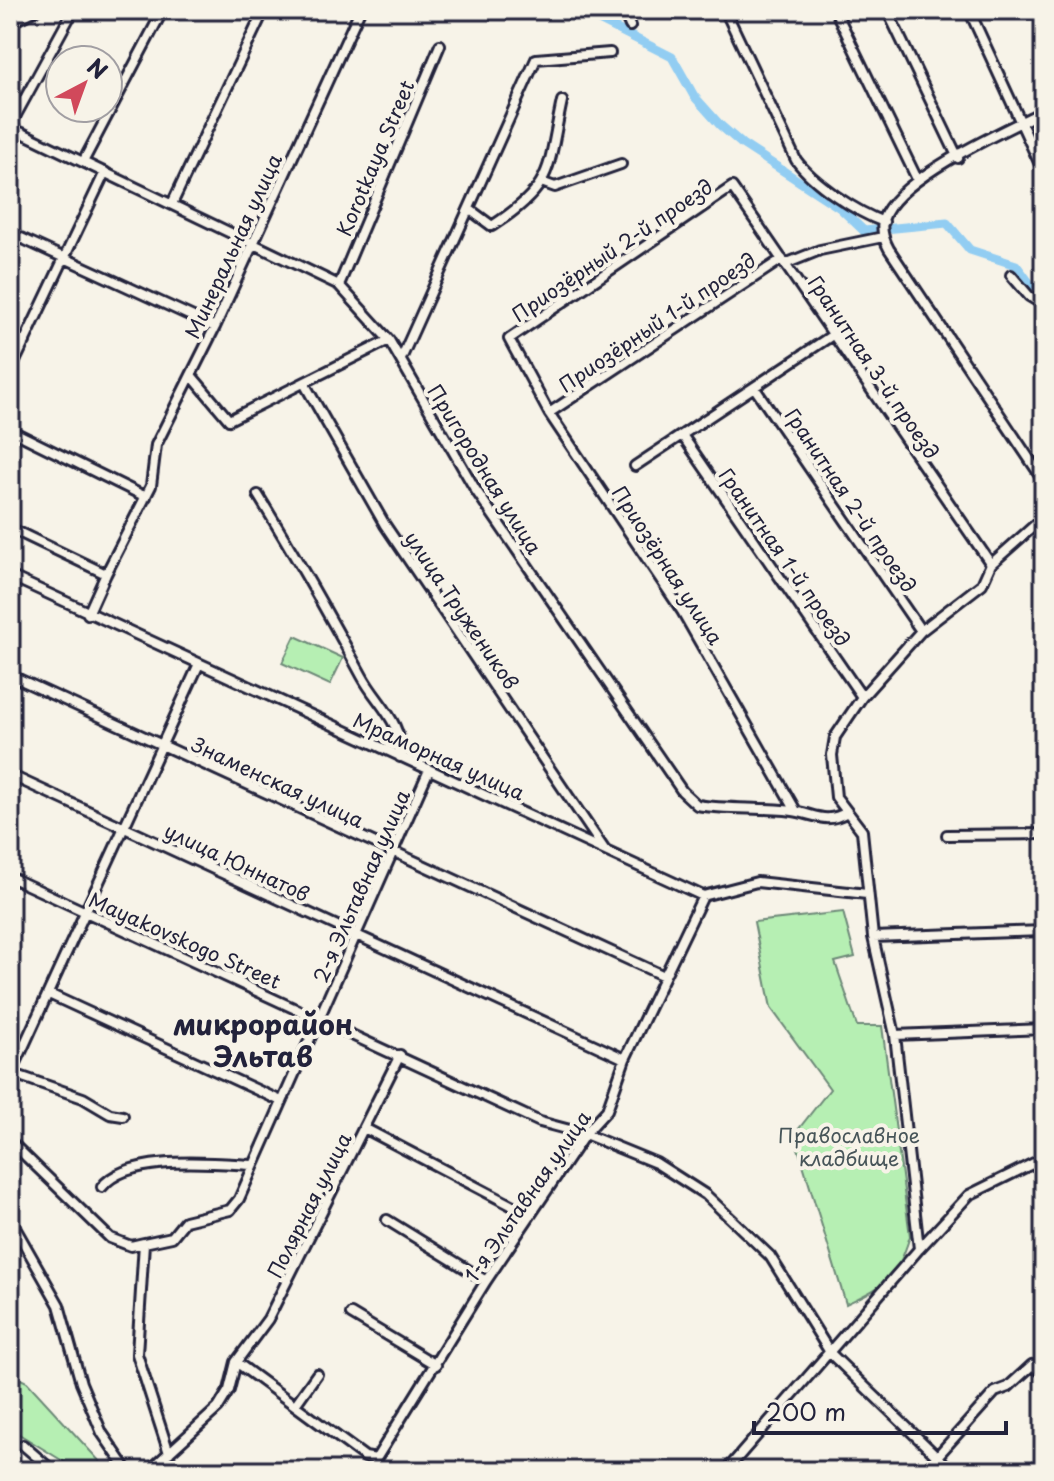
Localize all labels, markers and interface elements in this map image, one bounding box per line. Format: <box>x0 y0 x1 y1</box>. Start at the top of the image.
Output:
north arrow <box>44 44 124 124</box>
text: N <box>81 50 116 86</box>
street label: Korotkaya Street <box>329 75 421 241</box>
street label: Минеральная улица <box>177 148 289 343</box>
street label: Приозёрный 2-й проезд <box>505 171 719 329</box>
street label: Приозёрный 1-й проезд <box>552 245 762 399</box>
street label: Гранитная 3-й проезд <box>801 269 947 465</box>
street label: Пригородная улица <box>421 378 550 560</box>
street label: Гранитная 2-й проезд <box>778 402 924 598</box>
street label: Гранитная 1-й проезд <box>712 462 858 652</box>
street label: Приозёрная улица <box>605 480 731 651</box>
street label: улица Тружеников <box>398 525 526 695</box>
street label: Мраморная улица <box>348 705 530 807</box>
street label: Знаменская улица <box>186 729 369 835</box>
street label: 2-я Эльтавная улица <box>305 784 417 987</box>
street label: улица Юннатов <box>160 815 314 909</box>
street label: Mayakovskogo Street <box>84 884 286 996</box>
district label: микрорайон Эльтав <box>173 1002 353 1077</box>
street label: 1-я Эльтавная улица <box>456 1104 598 1288</box>
park label: Православное кладбище <box>778 1120 920 1173</box>
street label: Полярная улица <box>259 1127 359 1283</box>
scale bar <box>754 1385 1006 1435</box>
text: 200 m <box>766 1393 846 1429</box>

